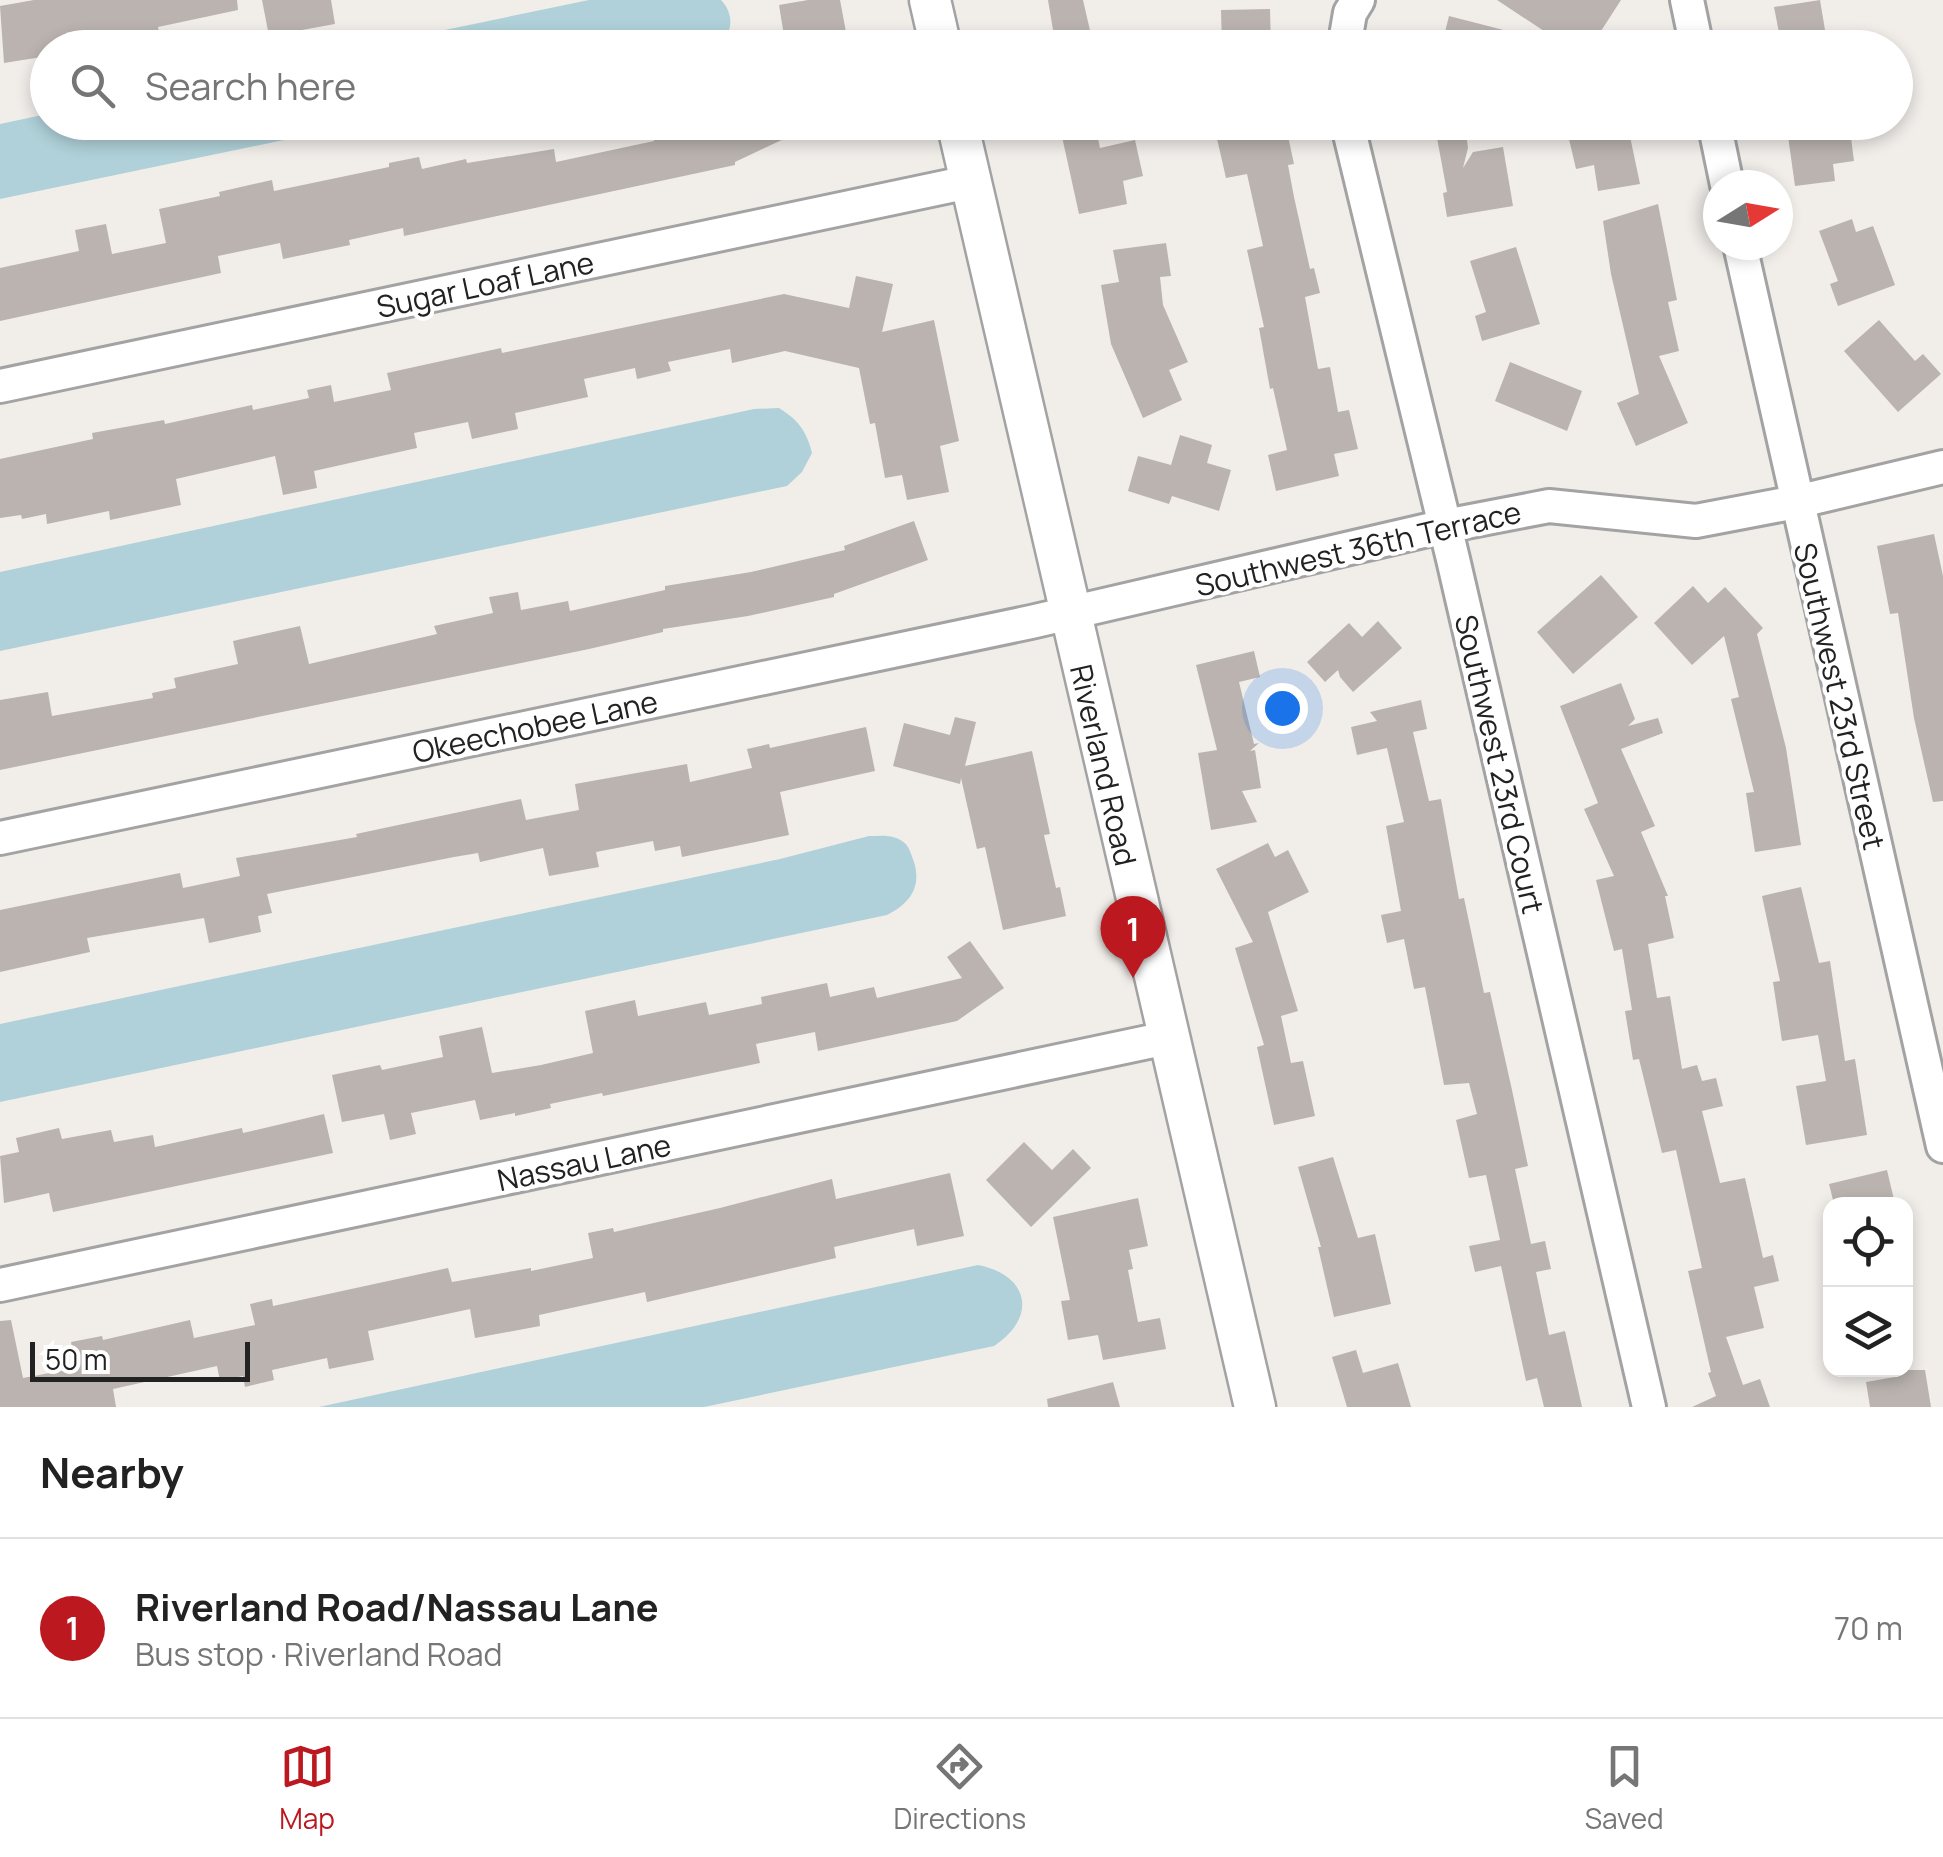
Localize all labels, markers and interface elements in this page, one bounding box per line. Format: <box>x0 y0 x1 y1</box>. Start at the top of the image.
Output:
search box <box>30 30 1913 140</box>
icon: search <box>65 58 120 113</box>
text: Search here <box>145 59 356 111</box>
north arrow <box>1703 170 1793 260</box>
street label: Sugar Loaf Lane <box>373 241 597 327</box>
street label: Southwest 36th Terrace <box>1191 491 1525 605</box>
street label: Southwest 23rd Street <box>1785 539 1895 853</box>
street label: Southwest 23rd Court <box>1446 611 1554 917</box>
street label: Riverland Road <box>1061 660 1147 870</box>
street label: Okeechobee Lane <box>409 680 661 772</box>
your location <box>1257 683 1308 734</box>
pin: 1 <box>1100 896 1166 978</box>
street label: Nassau Lane <box>493 1124 675 1200</box>
map controls <box>1823 1197 1913 1377</box>
button: locate <box>1823 1197 1913 1287</box>
button: layers <box>1823 1287 1913 1377</box>
scale bar <box>30 1337 250 1382</box>
text: 50 m <box>45 1340 108 1378</box>
text: Nearby <box>40 1443 184 1501</box>
text: Riverland Road/Nassau Lane <box>135 1580 659 1632</box>
text: 1 <box>65 1606 80 1650</box>
text: 70 m <box>1834 1606 1903 1650</box>
text: Bus stop · Riverland Road <box>135 1632 503 1676</box>
tab: Map <box>279 1739 335 1837</box>
tab: Directions <box>894 1739 1026 1837</box>
tab: Saved <box>1585 1739 1664 1837</box>

